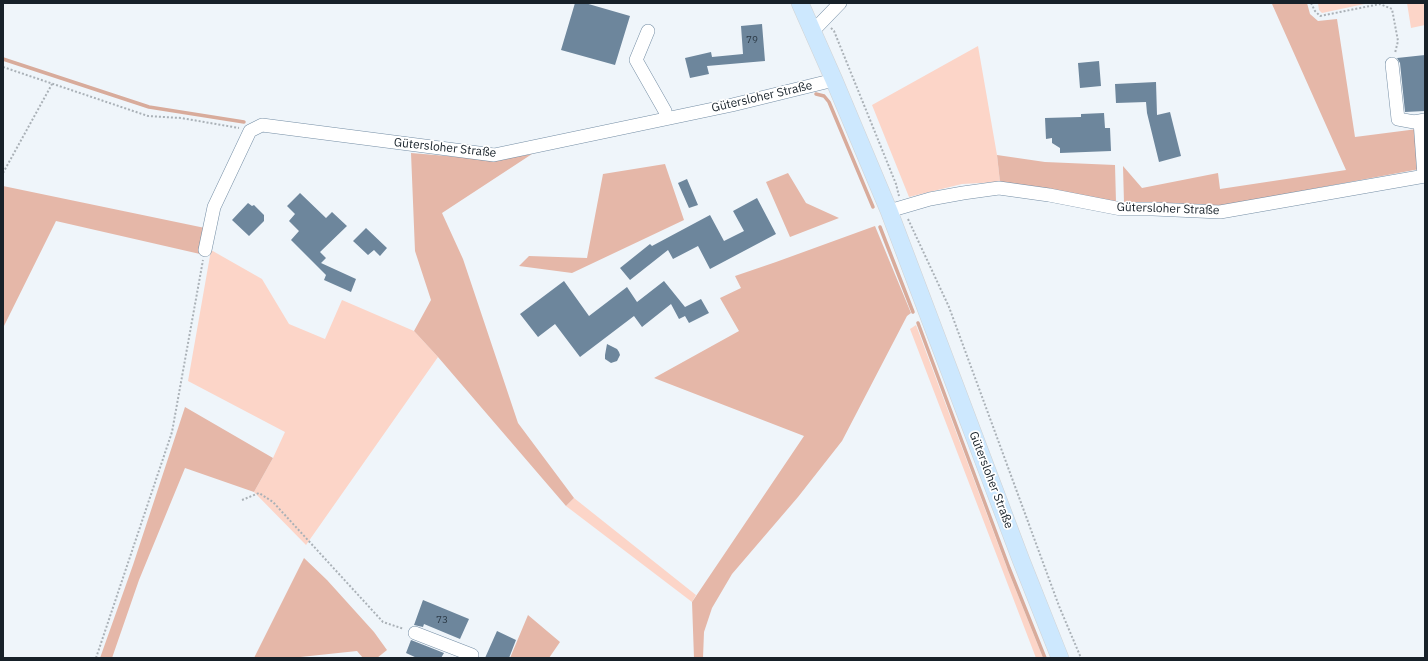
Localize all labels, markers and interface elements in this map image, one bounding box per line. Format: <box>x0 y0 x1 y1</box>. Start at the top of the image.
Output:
house number: 79 <box>746 34 758 46</box>
street label: Gütersloher Straße <box>710 78 814 116</box>
street label: Gütersloher Straße <box>393 135 497 161</box>
street label: Gütersloher Straße <box>1116 200 1220 218</box>
street label: Gütersloher Straße <box>966 429 1016 531</box>
house number: 73 <box>436 614 448 626</box>

